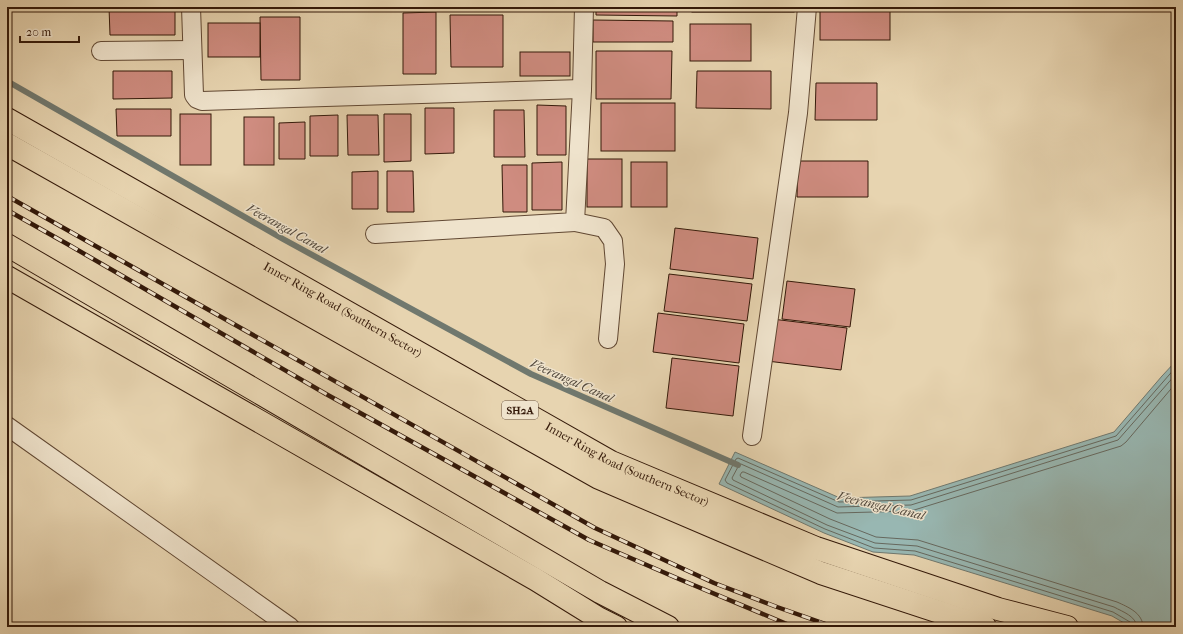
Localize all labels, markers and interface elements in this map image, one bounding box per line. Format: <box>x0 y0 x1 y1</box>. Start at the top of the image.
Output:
scale bar <box>20 18 79 44</box>
text: 20 m <box>26 25 51 39</box>
water label: Veerangal Canal <box>244 200 331 257</box>
street label: Inner Ring Road (Southern Sector) <box>261 259 424 360</box>
water label: Veerangal Canal <box>528 355 617 406</box>
road number: SH2A <box>502 401 538 419</box>
street label: Inner Ring Road (Southern Sector) <box>543 419 711 509</box>
water label: Veerangal Canal <box>836 488 928 523</box>

